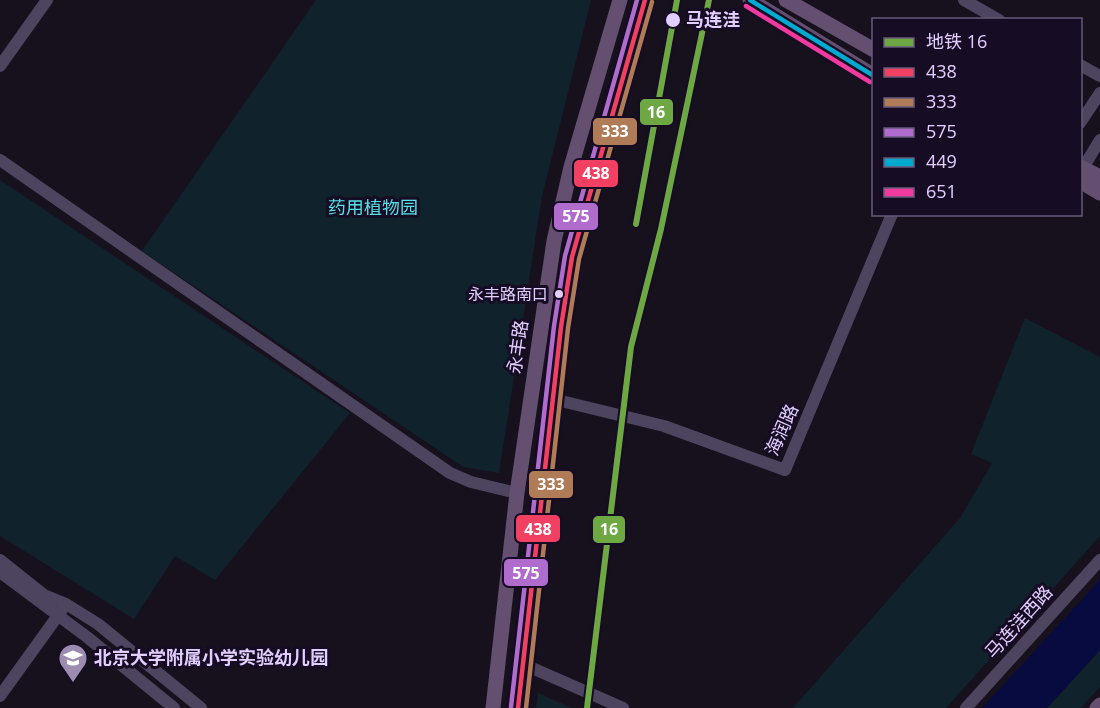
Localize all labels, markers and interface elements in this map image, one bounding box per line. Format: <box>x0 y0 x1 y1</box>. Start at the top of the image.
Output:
place label: 马连洼 <box>686 7 740 31</box>
marker: 马连洼 <box>664 11 682 29</box>
legend <box>872 18 1082 216</box>
text: 地铁 16 <box>926 29 987 53</box>
text: 438 <box>926 59 957 83</box>
text: 333 <box>926 89 957 113</box>
line badge: 16 <box>639 98 674 126</box>
text: 16 <box>647 101 665 123</box>
line badge: 333 <box>592 117 638 146</box>
text: 575 <box>926 119 957 143</box>
text: 333 <box>601 120 629 142</box>
text: 449 <box>926 149 957 173</box>
line badge: 438 <box>573 159 619 188</box>
text: 438 <box>582 162 610 184</box>
text: 651 <box>926 179 957 203</box>
park label: 药用植物园 <box>328 195 418 219</box>
line badge: 575 <box>553 202 599 231</box>
text: 575 <box>562 205 590 227</box>
place label: 永丰路南口 <box>468 283 548 305</box>
marker: 永丰路南口 <box>553 288 565 300</box>
street label: 永丰路 <box>501 318 533 375</box>
street label: 海润路 <box>759 400 803 459</box>
line badge: 333 <box>528 470 574 499</box>
text: 333 <box>537 473 565 495</box>
line badge: 438 <box>515 514 561 543</box>
line badge: 16 <box>592 515 626 544</box>
text: 438 <box>524 518 552 540</box>
text: 16 <box>600 518 618 540</box>
line badge: 575 <box>503 558 549 587</box>
text: 575 <box>512 562 540 584</box>
street label: 马连洼西路 <box>979 580 1057 663</box>
school or university icon: 北京大学附属小学实验幼儿园 <box>57 642 89 684</box>
place label: 北京大学附属小学实验幼儿园 <box>94 645 328 669</box>

